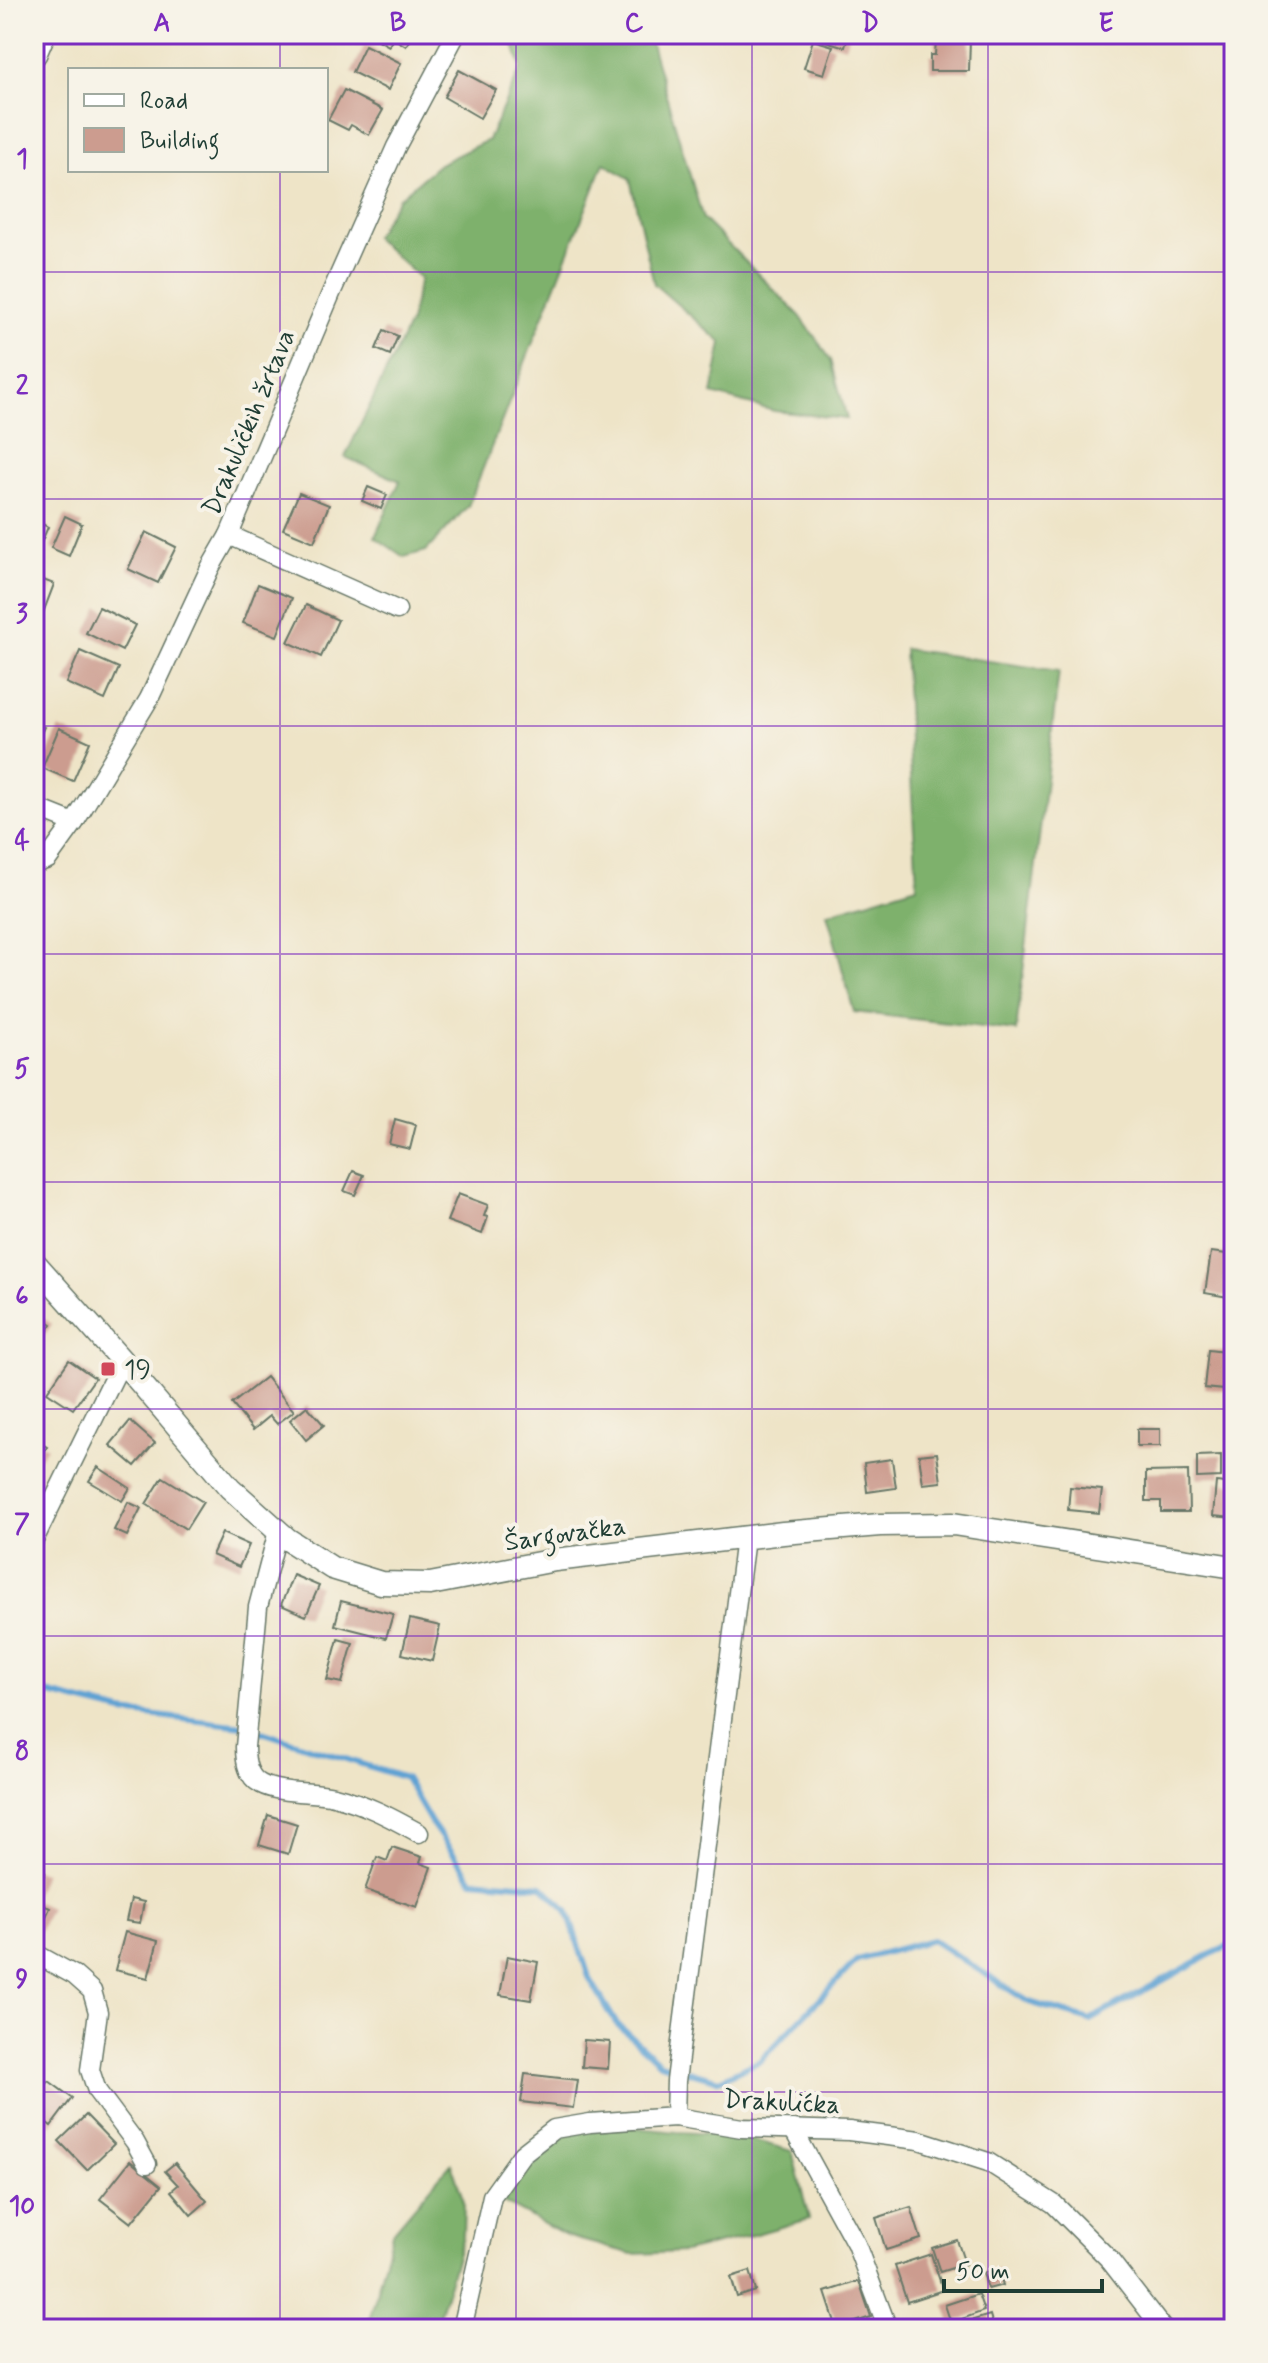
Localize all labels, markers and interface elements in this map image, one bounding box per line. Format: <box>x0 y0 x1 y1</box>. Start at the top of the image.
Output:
text: A <box>153 7 171 41</box>
text: B <box>390 7 406 41</box>
text: C <box>625 7 644 41</box>
text: D <box>861 7 879 41</box>
text: E <box>1098 7 1114 41</box>
legend <box>68 68 328 172</box>
text: Road <box>140 86 188 117</box>
text: Building <box>140 126 220 160</box>
text: 1 <box>16 143 28 177</box>
street label: Drakulićkih žrtava <box>195 325 304 521</box>
text: 2 <box>16 370 29 404</box>
text: 3 <box>16 598 28 632</box>
text: 4 <box>14 825 30 859</box>
text: 5 <box>14 1053 30 1087</box>
text: 6 <box>15 1280 29 1314</box>
place label: 19 <box>124 1354 151 1388</box>
marker: 19 <box>99 1360 117 1378</box>
text: 7 <box>14 1508 30 1542</box>
street label: Šargovačka <box>502 1510 629 1563</box>
text: 8 <box>15 1735 29 1769</box>
text: 9 <box>16 1963 29 1997</box>
street label: Drakulićka <box>723 2083 841 2123</box>
text: 10 <box>9 2190 35 2224</box>
scale bar <box>944 2243 1102 2293</box>
text: 50 m <box>956 2257 1010 2288</box>

